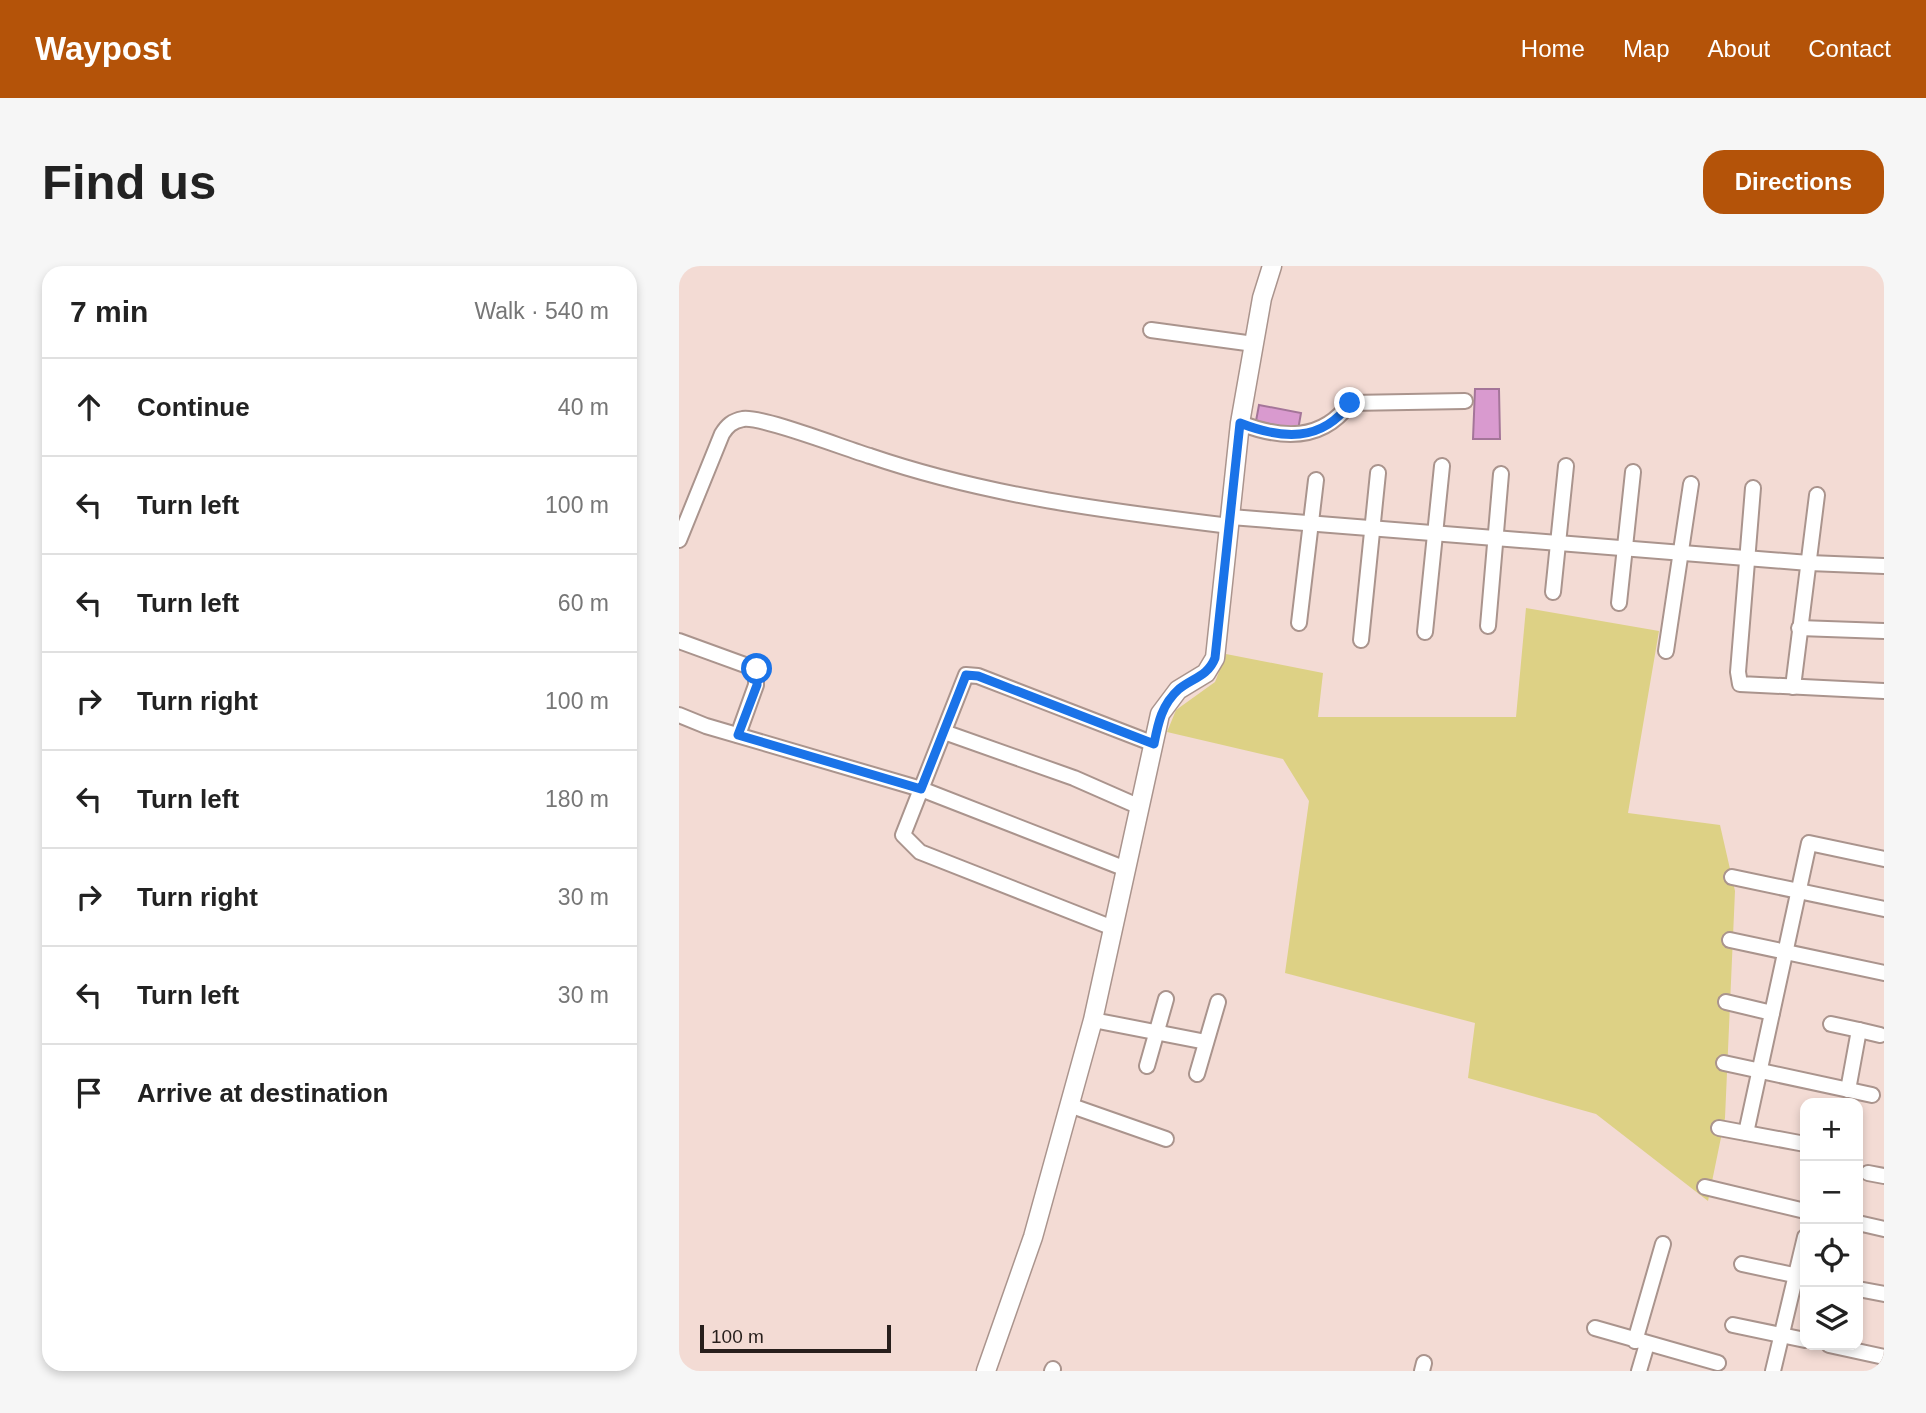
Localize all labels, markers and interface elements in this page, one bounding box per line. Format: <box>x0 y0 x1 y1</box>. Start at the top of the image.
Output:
text: Waypost <box>35 30 171 67</box>
text: Home <box>1521 35 1585 62</box>
text: Map <box>1623 35 1670 62</box>
text: About <box>1708 35 1770 62</box>
text: Contact <box>1808 35 1891 62</box>
button: Directions <box>1703 150 1884 214</box>
text: Find us <box>42 155 216 209</box>
text: 7 min <box>70 295 148 328</box>
text: Walk · 540 m <box>474 298 609 324</box>
route end <box>1334 387 1365 418</box>
icon: ahead <box>70 388 108 426</box>
text: Continue <box>137 392 250 422</box>
text: 40 m <box>558 394 609 420</box>
icon: left <box>70 486 108 524</box>
text: Turn left <box>137 490 239 520</box>
text: 100 m <box>545 492 609 518</box>
icon: left <box>70 584 108 622</box>
text: Turn left <box>137 588 239 618</box>
text: 60 m <box>558 590 609 616</box>
route start <box>741 653 772 684</box>
icon: right <box>70 682 108 720</box>
text: Turn right <box>137 686 258 716</box>
text: 100 m <box>545 688 609 714</box>
icon: left <box>70 780 108 818</box>
text: Turn left <box>137 784 239 814</box>
text: 180 m <box>545 786 609 812</box>
icon: right <box>70 878 108 916</box>
text: Turn right <box>137 882 258 912</box>
text: 30 m <box>558 884 609 910</box>
icon: left <box>70 976 108 1014</box>
text: Turn left <box>137 980 239 1010</box>
text: 30 m <box>558 982 609 1008</box>
icon: arrive <box>70 1074 108 1112</box>
text: Arrive at destination <box>137 1078 388 1108</box>
map controls <box>1800 1098 1863 1350</box>
button: + <box>1800 1098 1863 1161</box>
button: − <box>1800 1161 1863 1224</box>
button: locate <box>1800 1224 1863 1287</box>
button: layers <box>1800 1287 1863 1350</box>
scale bar <box>700 1322 891 1354</box>
text: 100 m <box>711 1326 764 1347</box>

